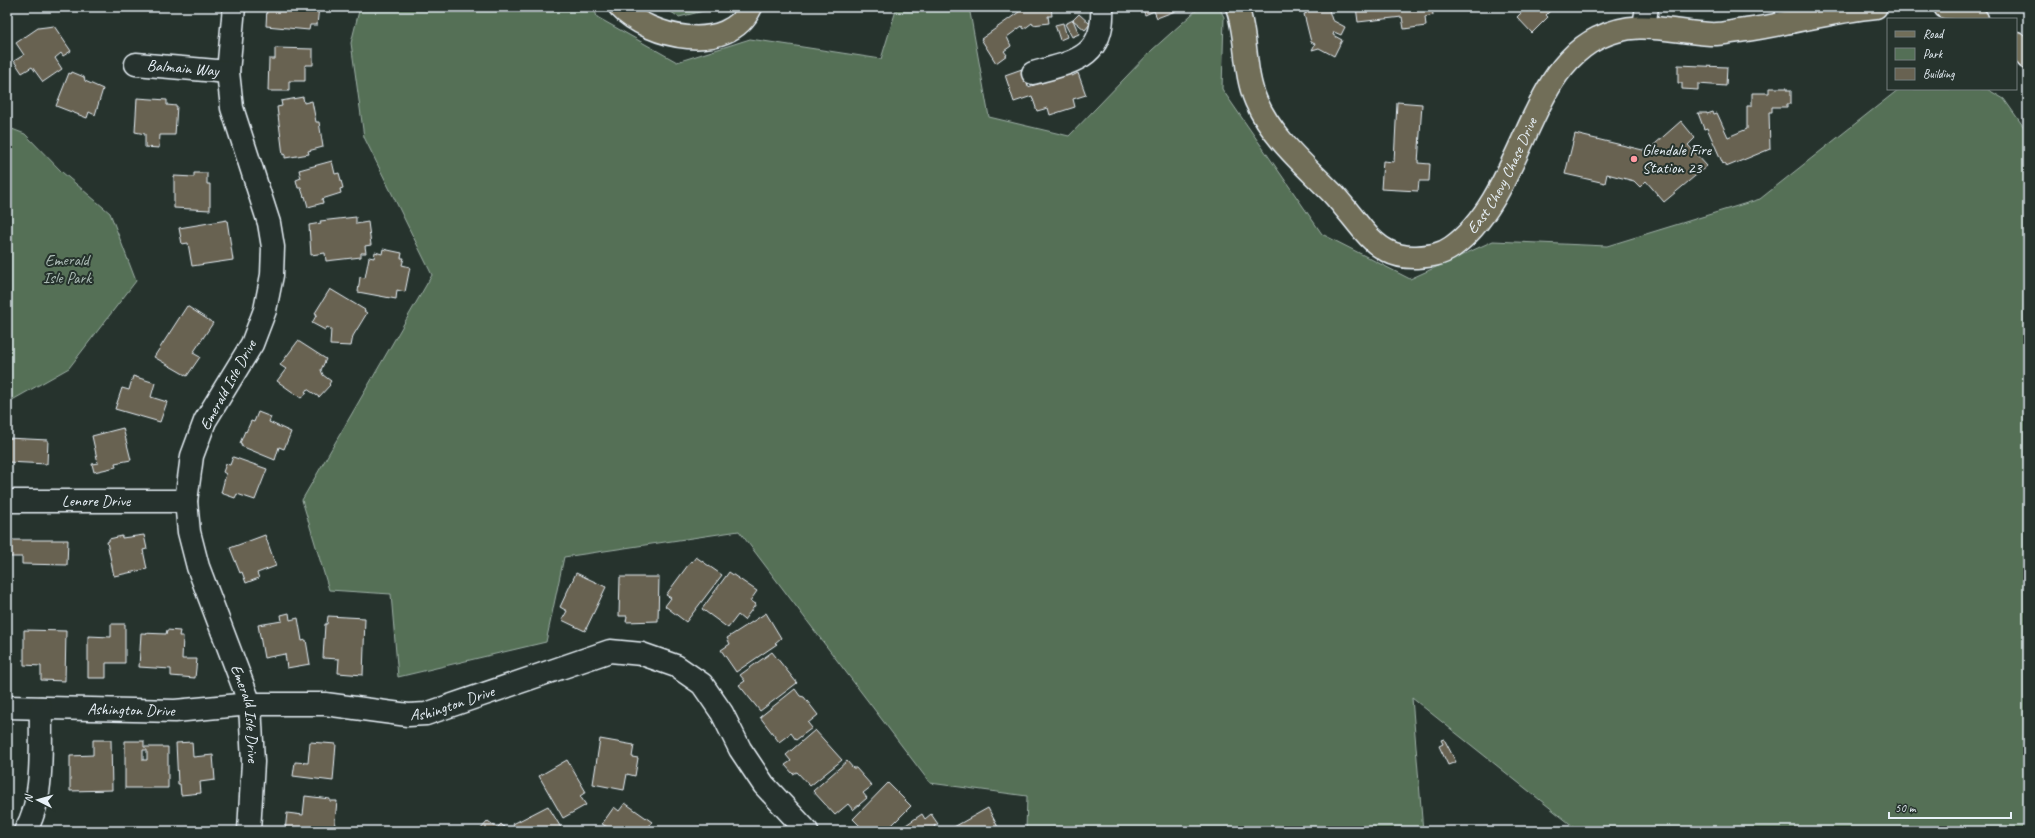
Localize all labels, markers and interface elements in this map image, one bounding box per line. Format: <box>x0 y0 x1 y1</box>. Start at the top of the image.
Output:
legend <box>1887 18 2017 90</box>
text: Road <box>1923 26 1945 42</box>
text: Park <box>1923 46 1944 62</box>
street label: Balmain Way <box>146 55 221 81</box>
text: Building <box>1923 66 1955 82</box>
street label: East Chevy Chase Drive <box>1462 113 1543 238</box>
place label: Glendale Fire Station 23 <box>1642 140 1713 178</box>
marker: Glendale Fire Station 23 <box>1629 154 1639 164</box>
park label: Emerald Isle Park <box>43 250 92 288</box>
street label: Emerald Isle Drive <box>195 335 262 434</box>
street label: Lenore Drive <box>62 491 132 511</box>
street label: Emerald Isle Drive <box>226 662 263 765</box>
street label: Ashington Drive <box>410 681 499 725</box>
street label: Ashington Drive <box>87 699 177 721</box>
north arrow <box>18 780 58 820</box>
text: N <box>21 793 36 803</box>
scale bar <box>1889 794 2011 820</box>
text: 50 m <box>1895 800 1917 816</box>

